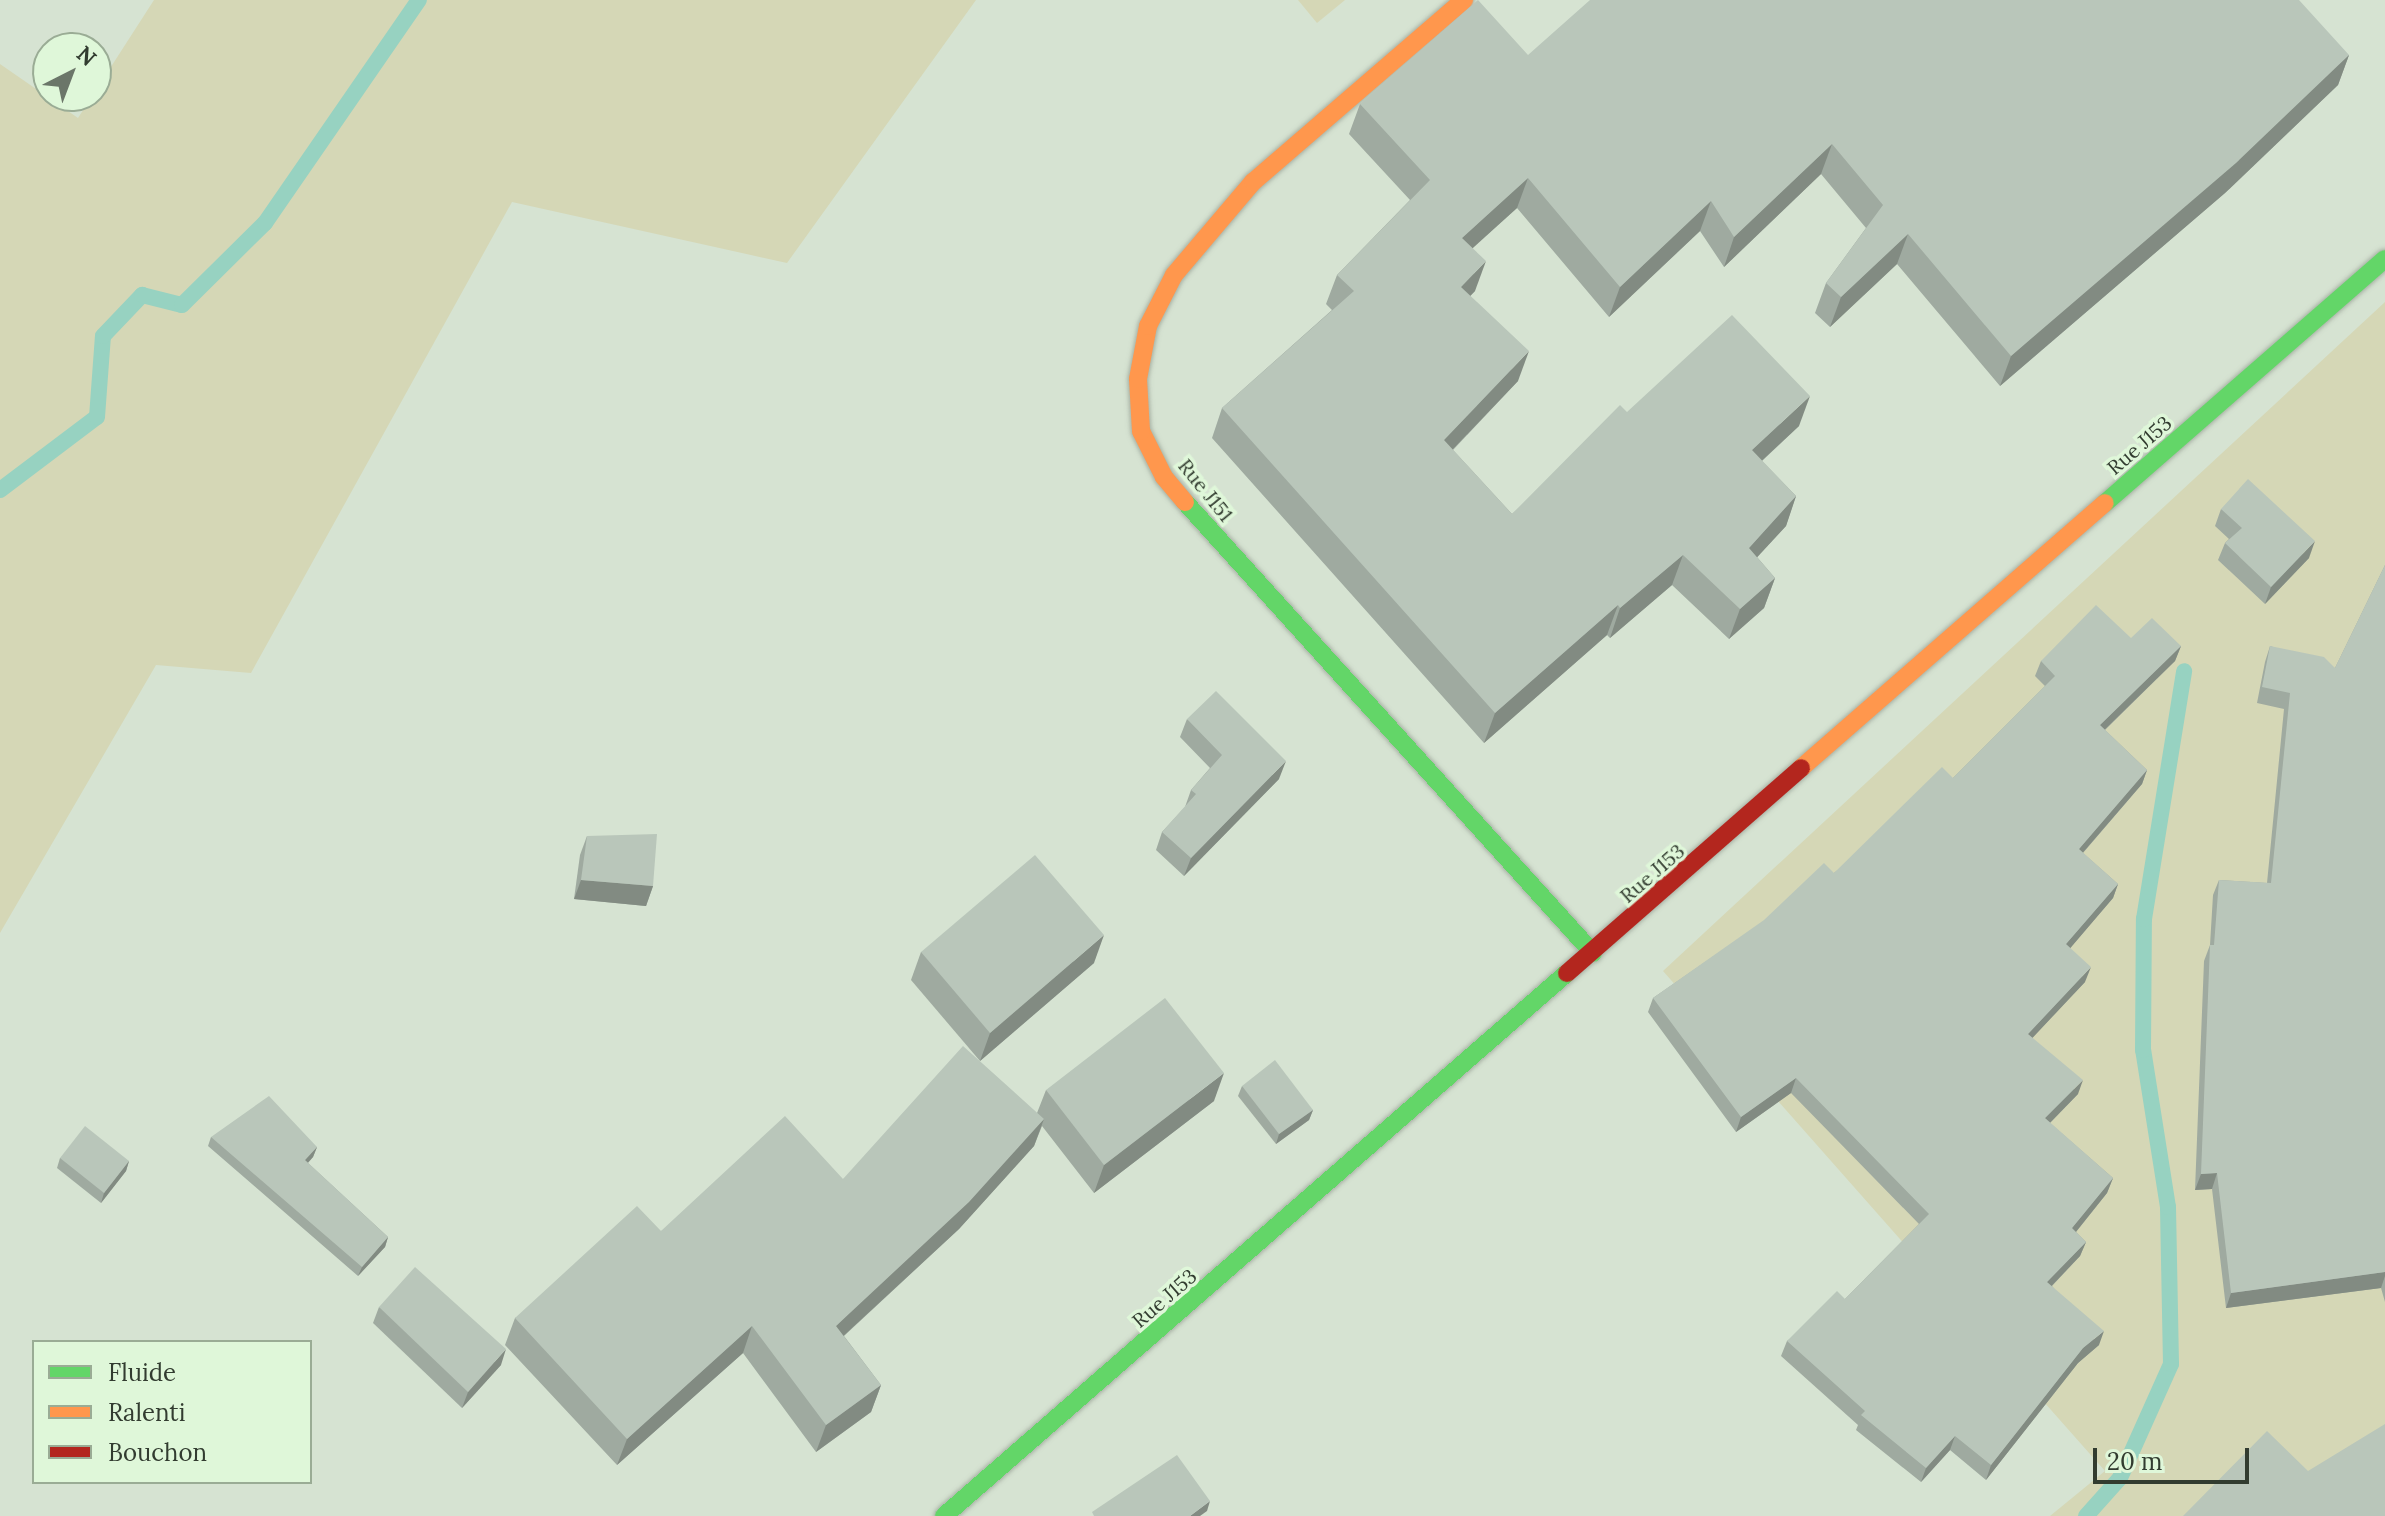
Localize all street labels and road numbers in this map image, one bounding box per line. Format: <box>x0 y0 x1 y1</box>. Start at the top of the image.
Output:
street label: Rue J153 <box>2102 411 2176 479</box>
street label: Rue J151 <box>1174 454 1238 526</box>
street label: Rue J153 <box>1615 839 1689 907</box>
street label: Rue J153 <box>1127 1264 1201 1332</box>

